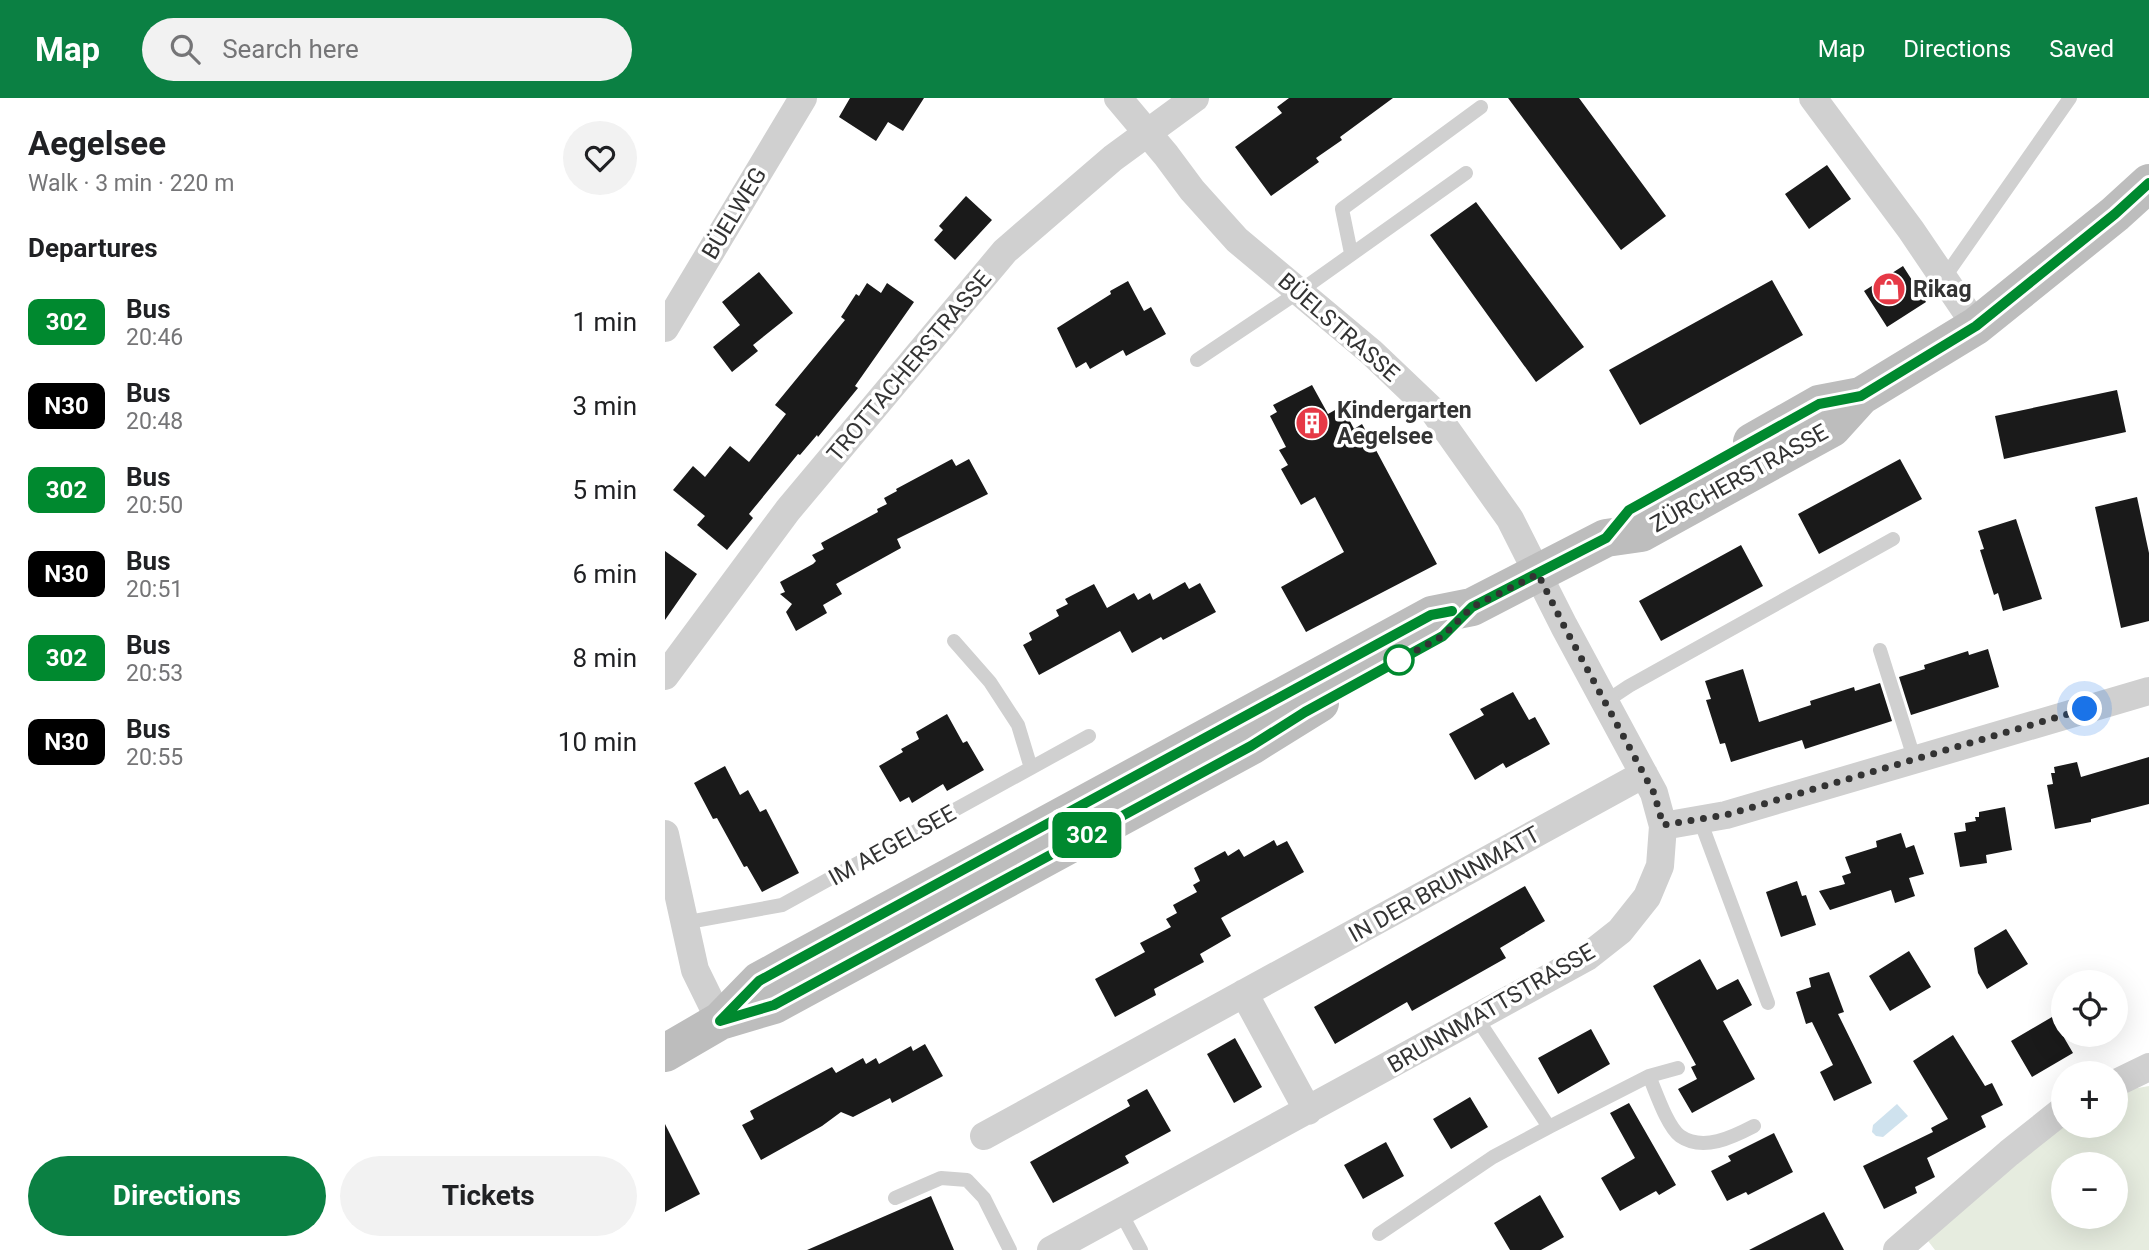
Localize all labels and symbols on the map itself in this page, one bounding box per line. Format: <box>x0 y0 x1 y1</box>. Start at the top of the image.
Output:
street label: BÜELWEG <box>696 162 772 264</box>
street label: TROTTACHERSTRASSE <box>822 265 997 467</box>
street label: BÜELSTRASSE <box>1273 267 1405 387</box>
shop icon: Rikag <box>1870 270 1908 308</box>
place label: Rikag <box>1913 276 1972 303</box>
place label: Kindergarten Aegelsee <box>1337 397 1472 450</box>
building icon: Kindergarten Aegelsee <box>1293 404 1331 442</box>
street label: ZÜRCHERSTRASSE <box>1645 418 1833 538</box>
unlabelled marker <box>1384 645 1414 675</box>
your location <box>2067 691 2102 726</box>
street label: IM AEGELSEE <box>824 799 960 891</box>
line badge: 302 <box>1047 812 1127 858</box>
street label: IN DER BRUNNMATT <box>1344 821 1545 948</box>
street label: BRUNNMATTSTRASSE <box>1383 938 1600 1079</box>

